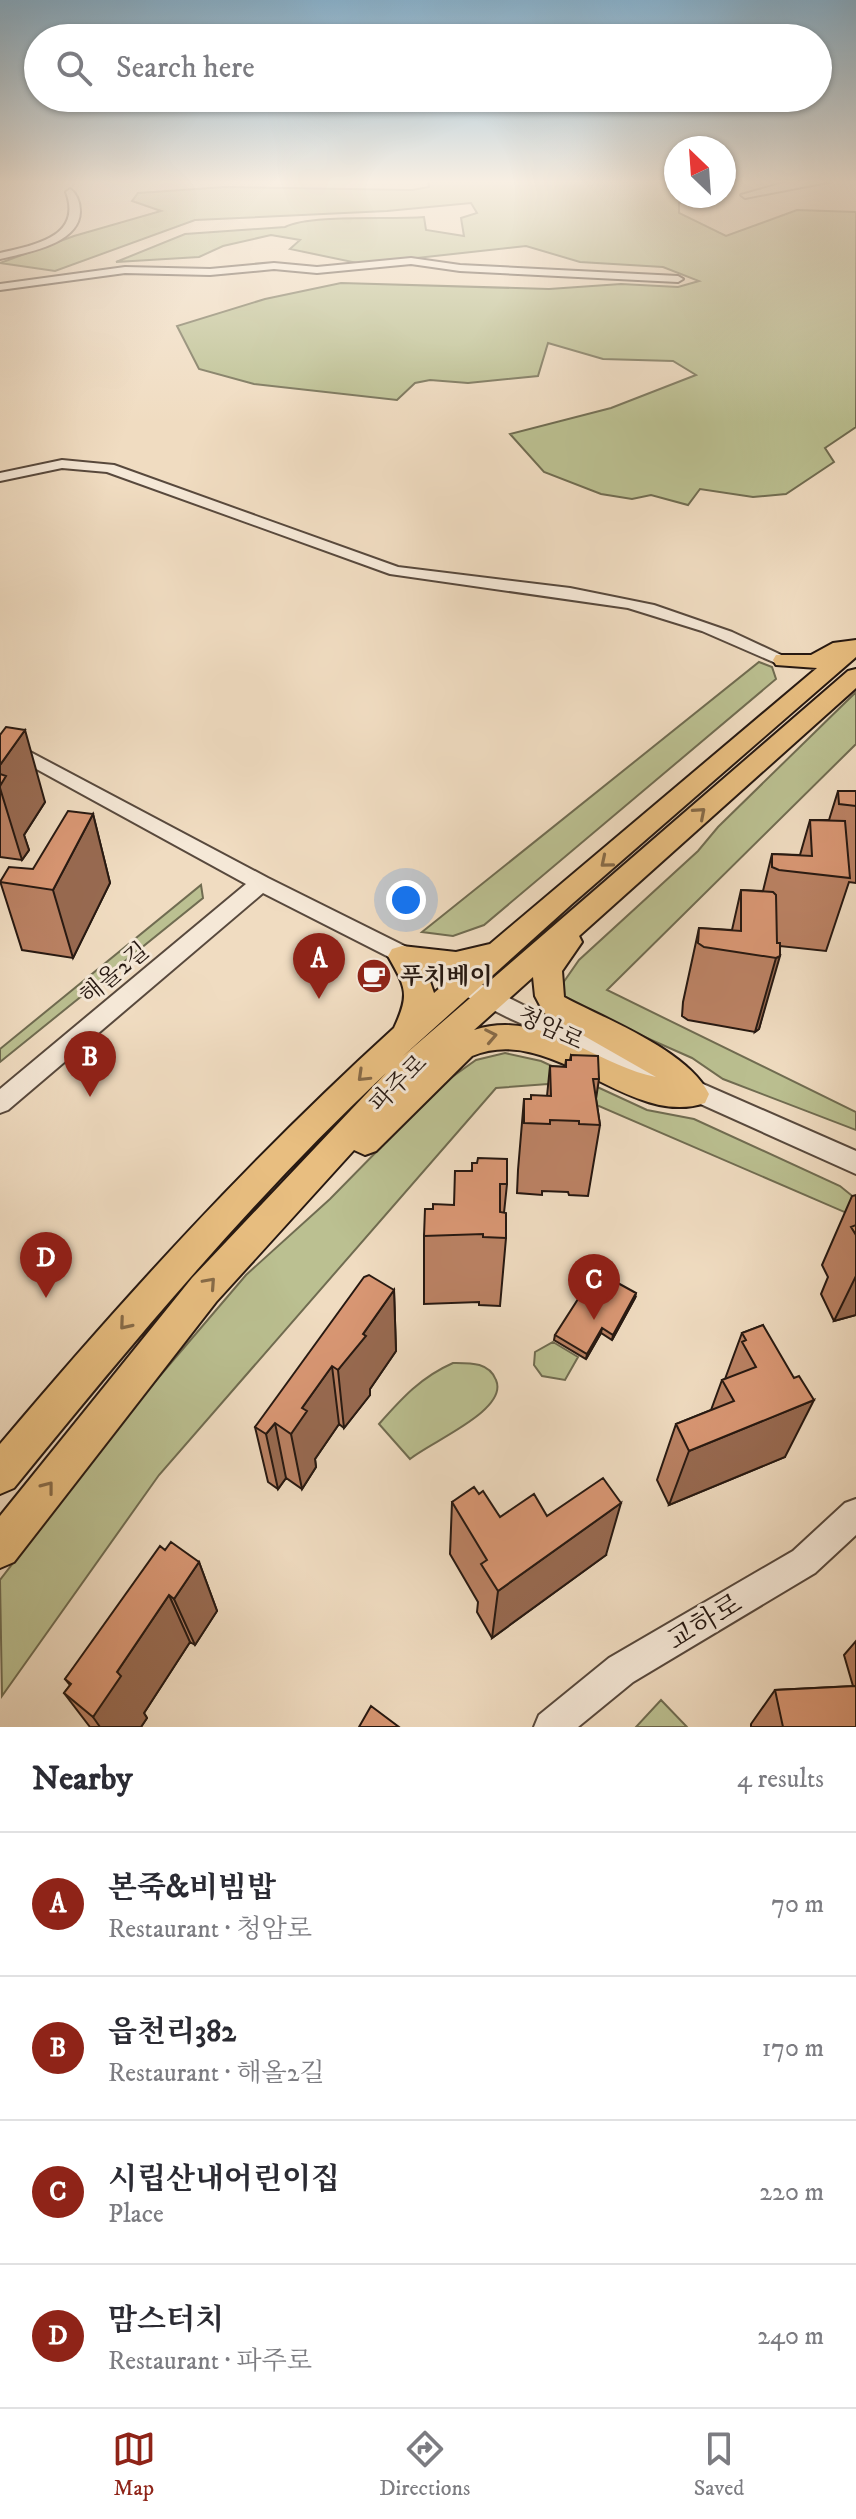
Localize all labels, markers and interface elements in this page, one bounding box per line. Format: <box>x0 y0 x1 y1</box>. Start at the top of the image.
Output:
search box <box>24 24 832 112</box>
icon: search <box>52 46 96 90</box>
text: Search here <box>116 50 255 87</box>
north arrow <box>664 136 736 208</box>
one-way arrow <box>690 808 705 823</box>
one-way arrow <box>601 852 616 867</box>
your location <box>386 880 426 920</box>
pin: A <box>293 933 345 999</box>
street label: 해올2길 <box>74 936 155 1011</box>
cafe icon: 푸치베이 <box>355 957 393 995</box>
place label: 푸치베이 <box>400 962 493 992</box>
street label: 청암로 <box>513 1001 588 1057</box>
one-way arrow <box>485 1029 498 1046</box>
pin: B <box>64 1031 116 1097</box>
street label: 파주로 <box>364 1049 434 1119</box>
one-way arrow <box>358 1067 372 1082</box>
pin: D <box>20 1232 72 1298</box>
pin: C <box>568 1254 620 1320</box>
one-way arrow <box>201 1278 215 1293</box>
one-way arrow <box>120 1315 135 1330</box>
one-way arrow <box>39 1481 53 1496</box>
street label: 교하로 <box>661 1586 749 1658</box>
text: Nearby <box>32 1758 133 1800</box>
text: 4 results <box>737 1763 824 1796</box>
text: 본죽&비빔밥 <box>108 1870 276 1907</box>
text: A <box>50 1888 66 1921</box>
text: 70 m <box>771 1888 824 1921</box>
text: Restaurant · 청암로 <box>108 1913 312 1946</box>
text: 읍천리382 <box>108 2014 236 2051</box>
text: B <box>50 2032 66 2065</box>
text: 170 m <box>762 2032 824 2065</box>
text: Restaurant · 해올2길 <box>108 2057 325 2090</box>
text: 시립산내어린이집 <box>108 2161 340 2198</box>
text: C <box>49 2176 67 2209</box>
text: 220 m <box>759 2176 824 2209</box>
text: Place <box>108 2198 164 2231</box>
text: 맘스터치 <box>108 2302 224 2339</box>
text: D <box>48 2320 68 2353</box>
text: 240 m <box>757 2320 824 2353</box>
text: Restaurant · 파주로 <box>108 2345 312 2378</box>
tab: Map <box>112 2427 156 2502</box>
tab: Directions <box>379 2427 470 2502</box>
tab: Saved <box>694 2427 744 2502</box>

